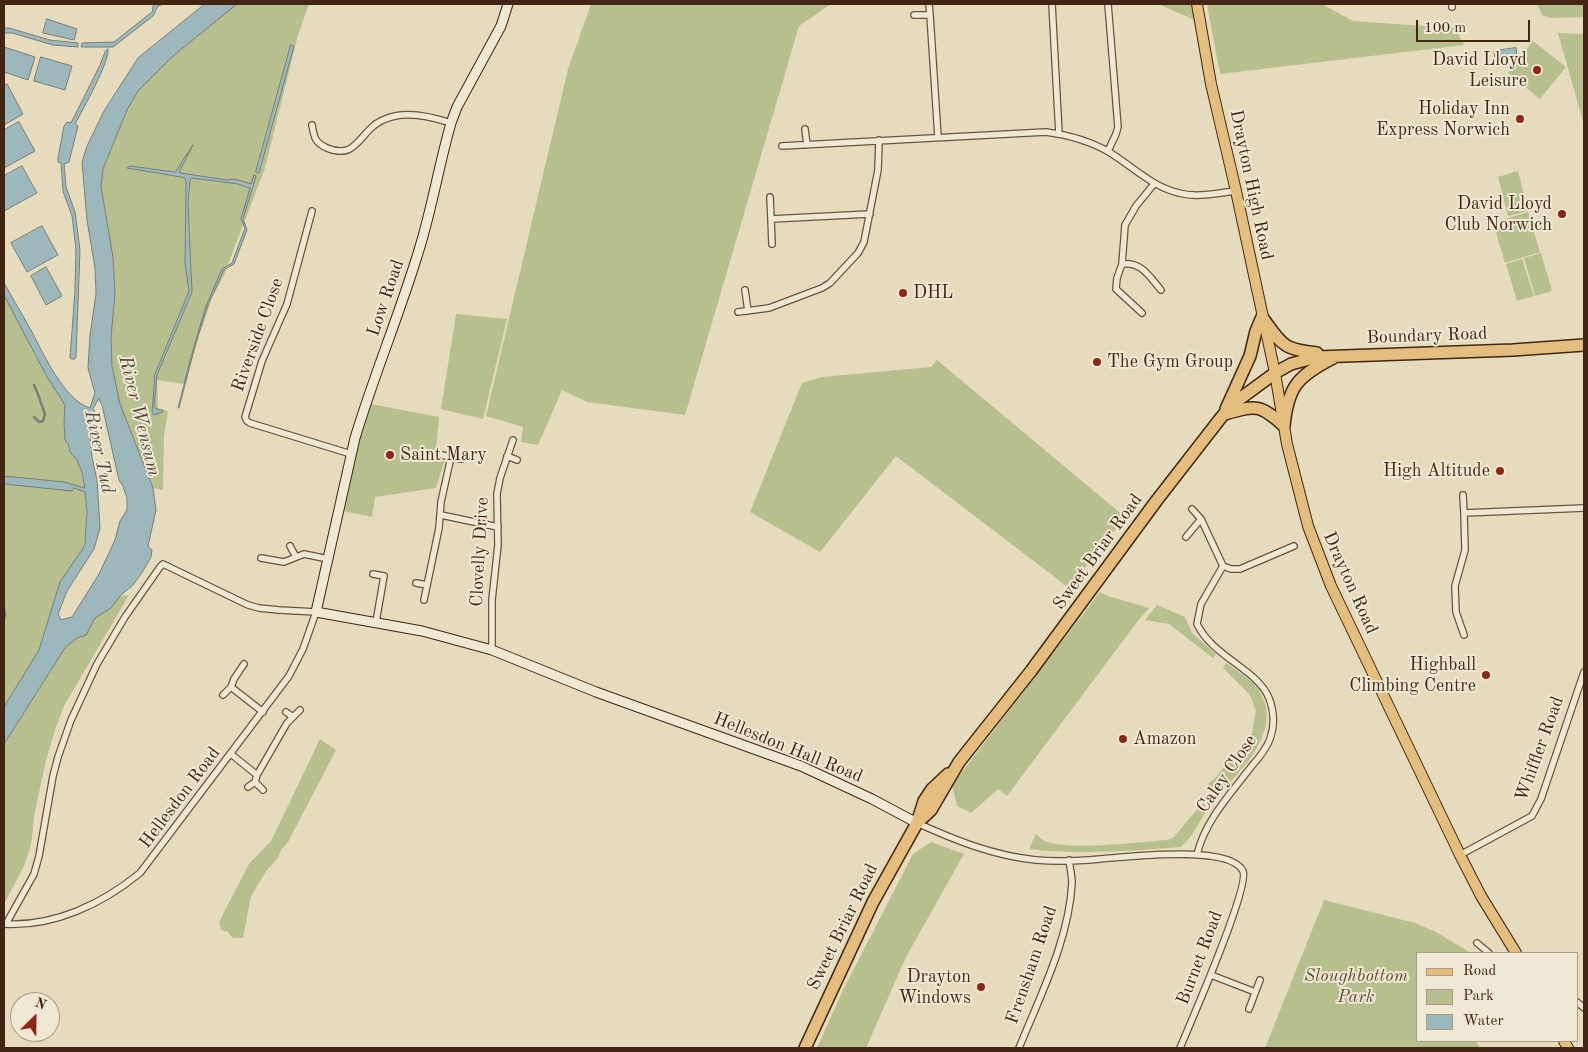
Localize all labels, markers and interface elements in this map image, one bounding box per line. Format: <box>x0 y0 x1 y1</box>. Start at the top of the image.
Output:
scale bar <box>1418 10 1532 42</box>
text: 100 m <box>1424 21 1466 36</box>
place label: David Lloyd Leisure <box>1432 49 1527 92</box>
marker: David Lloyd Leisure <box>1531 64 1543 76</box>
place label: Holiday Inn Express Norwich <box>1376 98 1510 140</box>
street label: Drayton High Road <box>1225 108 1277 262</box>
marker: Holiday Inn Express Norwich <box>1514 113 1526 125</box>
place label: David Lloyd Club Norwich <box>1445 193 1552 235</box>
marker: David Lloyd Club Norwich <box>1556 208 1568 220</box>
street label: Low Road <box>363 257 409 339</box>
street label: Riverside Close <box>227 275 289 395</box>
place label: DHL <box>913 282 953 304</box>
marker: DHL <box>897 287 909 299</box>
street label: Boundary Road <box>1366 323 1488 349</box>
place label: The Gym Group <box>1107 351 1233 373</box>
water label: River Wensum <box>113 353 165 479</box>
marker: The Gym Group <box>1091 356 1103 368</box>
water label: River Tud <box>79 408 119 496</box>
place label: Saint Mary <box>400 444 487 466</box>
marker: Saint Mary <box>384 449 396 461</box>
place label: High Altitude <box>1383 460 1490 482</box>
marker: High Altitude <box>1494 465 1506 477</box>
street label: Sweet Briar Road <box>1049 490 1147 614</box>
street label: Clovelly Drive <box>466 497 494 607</box>
street label: Drayton Road <box>1318 529 1382 637</box>
place label: Highball Climbing Centre <box>1349 654 1476 696</box>
marker: Highball Climbing Centre <box>1480 669 1492 681</box>
street label: Whiffler Road <box>1511 694 1569 804</box>
street label: Hellesdon Hall Road <box>710 708 866 788</box>
place label: Amazon <box>1133 728 1197 750</box>
street label: Caley Close <box>1192 731 1262 817</box>
marker: Amazon <box>1117 733 1129 745</box>
street label: Hellesdon Road <box>135 743 225 853</box>
street label: Sweet Briar Road <box>803 860 883 994</box>
street label: Frensham Road <box>1002 903 1062 1027</box>
street label: Burnet Road <box>1172 908 1228 1008</box>
legend <box>1416 952 1578 1042</box>
text: Road <box>1463 964 1496 979</box>
park label: Sloughbottom Park <box>1304 965 1408 1008</box>
place label: Drayton Windows <box>898 966 971 1009</box>
marker: Drayton Windows <box>975 981 987 993</box>
text: Park <box>1463 989 1494 1004</box>
north arrow <box>10 992 60 1042</box>
text: N <box>33 996 48 1013</box>
text: Water <box>1463 1014 1504 1029</box>

